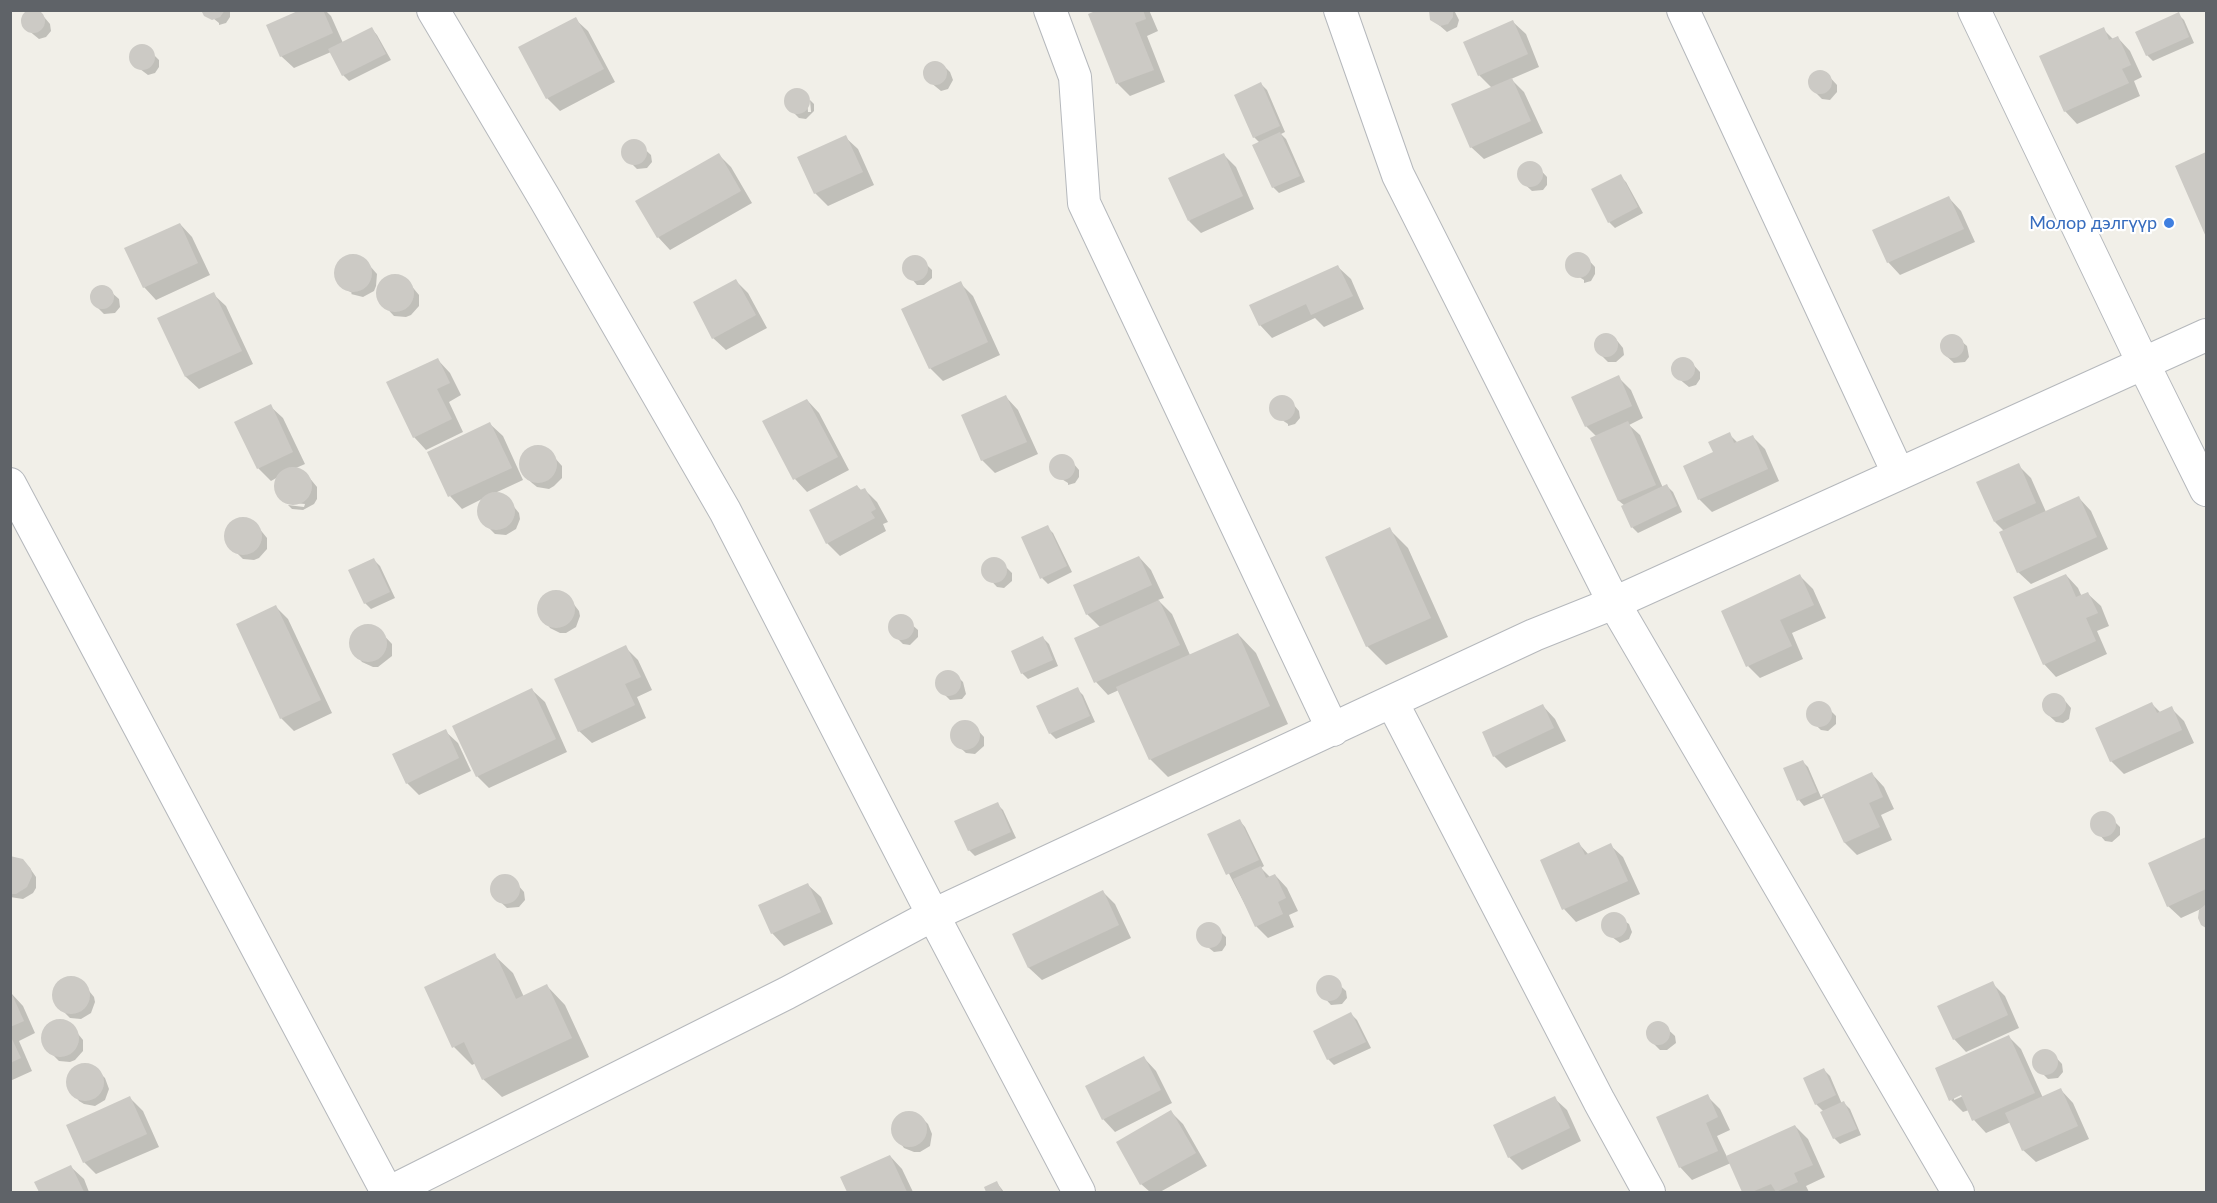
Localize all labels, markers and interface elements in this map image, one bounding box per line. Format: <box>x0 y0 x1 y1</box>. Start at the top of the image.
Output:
place label: Молор дэлгүүр <box>2029 212 2157 234</box>
marker: Молор дэлгүүр <box>2162 216 2176 230</box>

